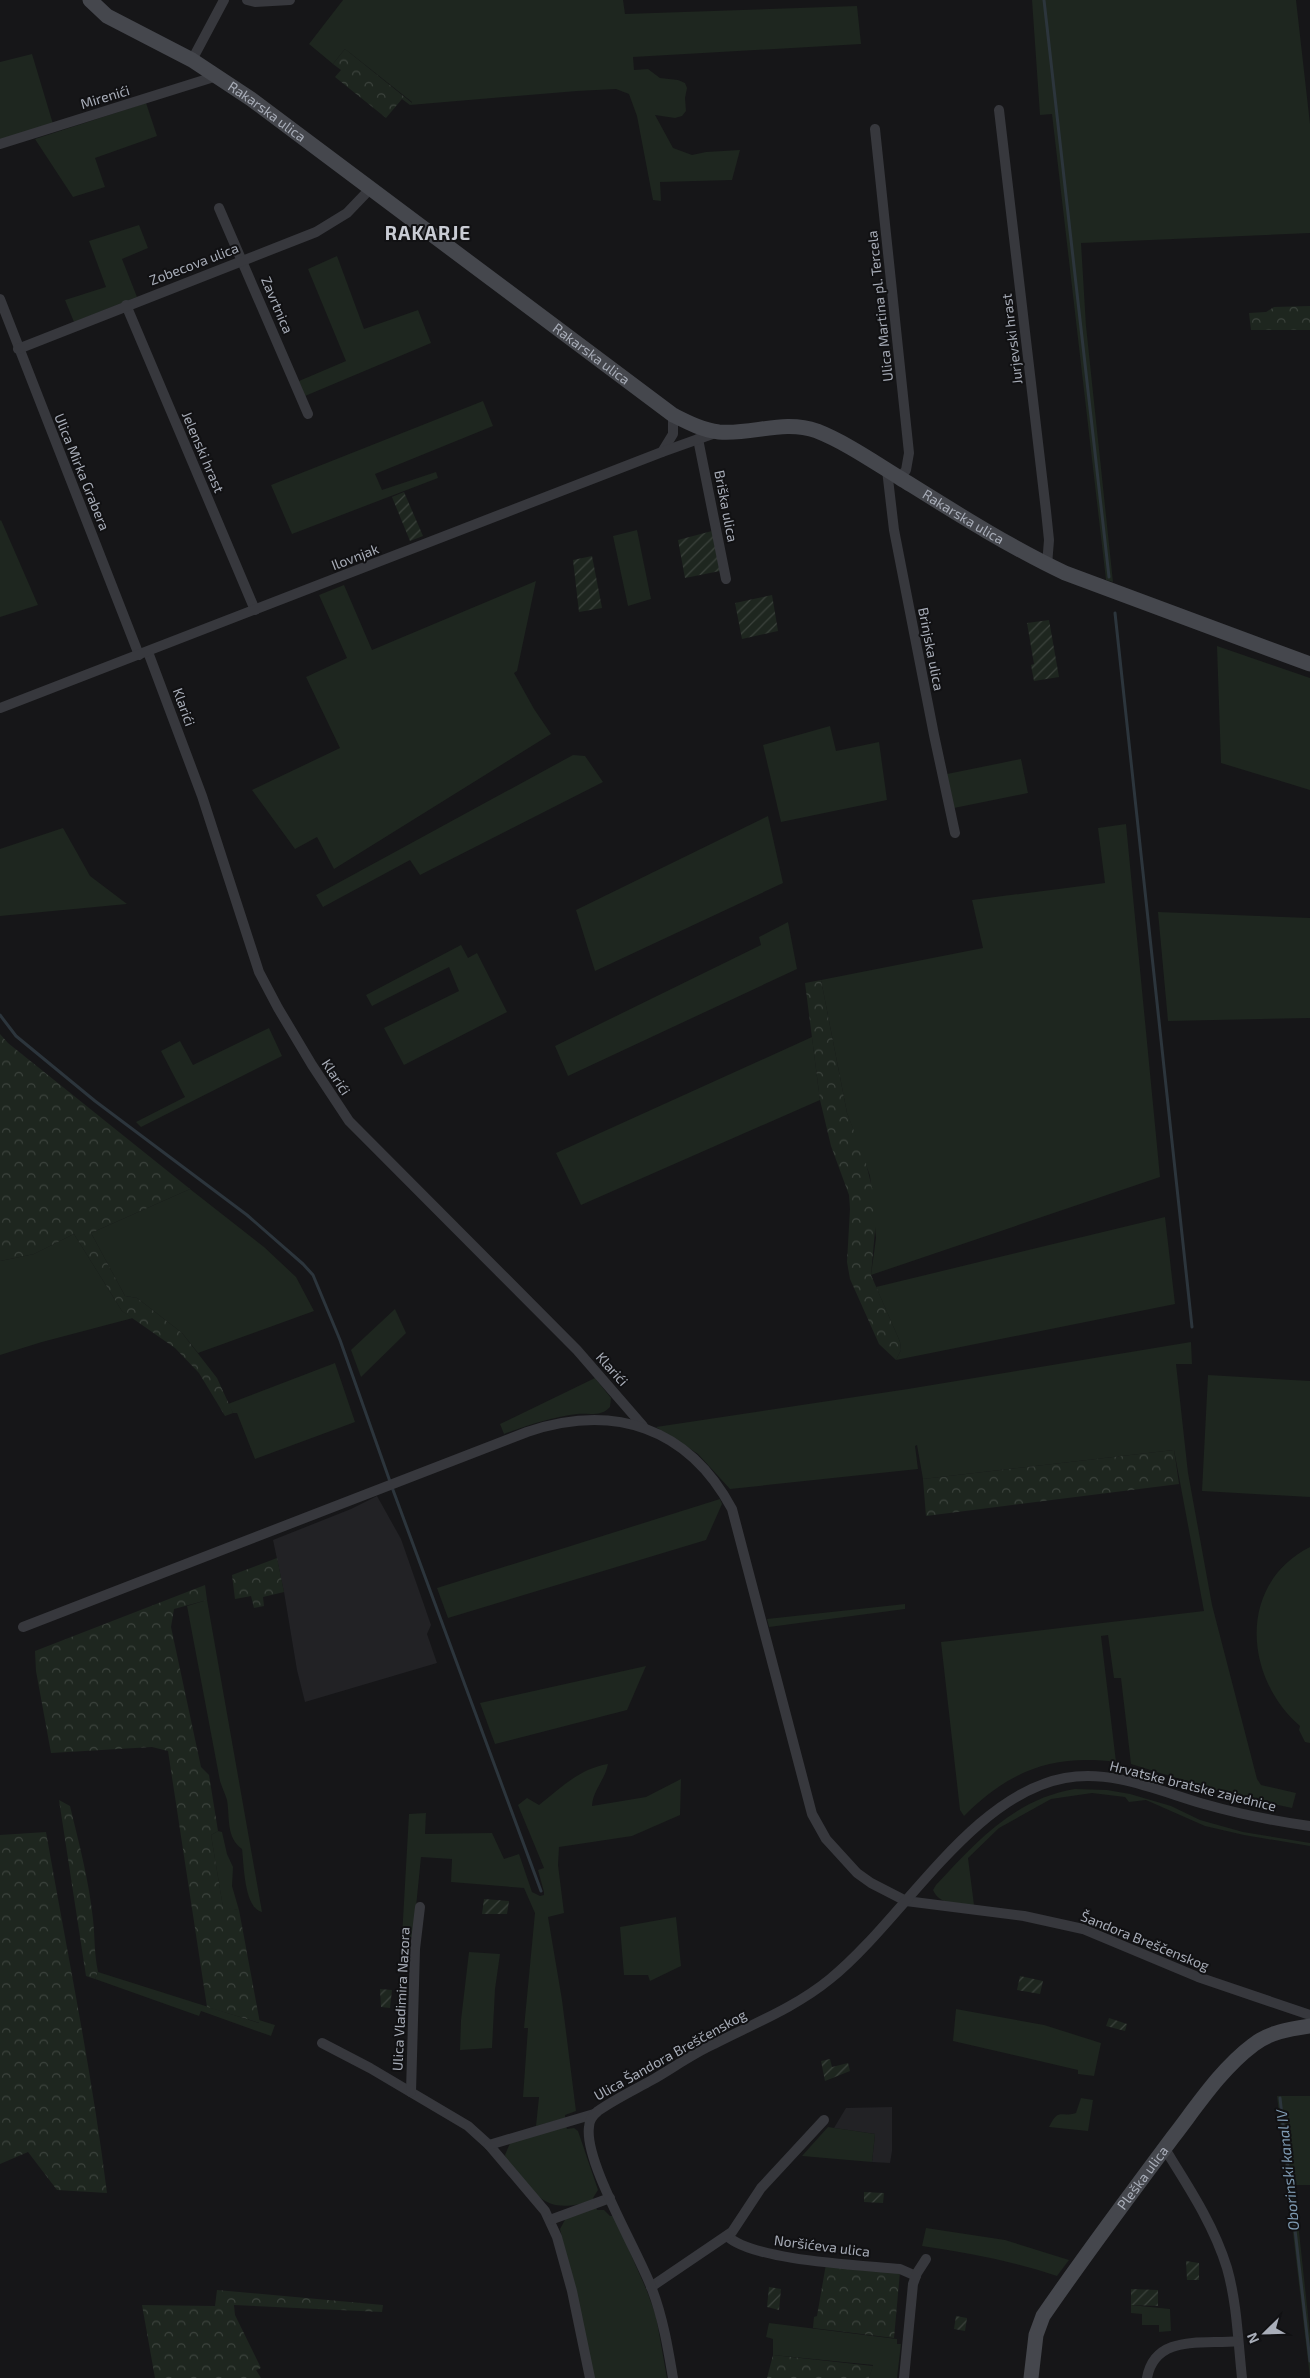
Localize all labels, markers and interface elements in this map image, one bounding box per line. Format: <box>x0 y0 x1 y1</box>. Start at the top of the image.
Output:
street label: Rakarska ulica <box>225 77 309 145</box>
street label: Mirenići <box>78 81 132 112</box>
district label: RAKARJE <box>385 221 471 244</box>
street label: Ulica Martina pl. Tercela <box>863 230 896 382</box>
street label: Zobecova ulica <box>147 239 241 288</box>
street label: Zavrtnica <box>258 274 297 336</box>
street label: Jurjevski hrast <box>997 293 1026 385</box>
street label: Rakarska ulica <box>550 319 634 388</box>
street label: Jelenski hrast <box>179 409 228 495</box>
street label: Ulica Mirka Grabera <box>51 411 114 533</box>
street label: Briška ulica <box>711 468 742 543</box>
street label: Rakarska ulica <box>920 485 1007 547</box>
street label: Ilovnjak <box>329 540 381 573</box>
street label: Brinjska ulica <box>915 606 948 692</box>
street label: Klarići <box>170 685 199 728</box>
street label: Klarići <box>319 1056 354 1098</box>
street label: Klarići <box>593 1348 632 1389</box>
street label: Hrvatske bratske zajednice <box>1108 1757 1278 1814</box>
street label: Šandora Breščenskog <box>1078 1907 1212 1974</box>
street label: Ulica Vladimira Nazora <box>388 1927 413 2071</box>
street label: Ulica Šandora Breščenskog <box>591 2005 749 2104</box>
water label: Oborinski kanal IV <box>1272 2108 1302 2232</box>
street label: Pleška ulica <box>1113 2142 1172 2213</box>
street label: Noršićeva ulica <box>773 2231 871 2260</box>
north arrow <box>1240 2308 1290 2358</box>
text: N <box>1243 2330 1262 2346</box>

